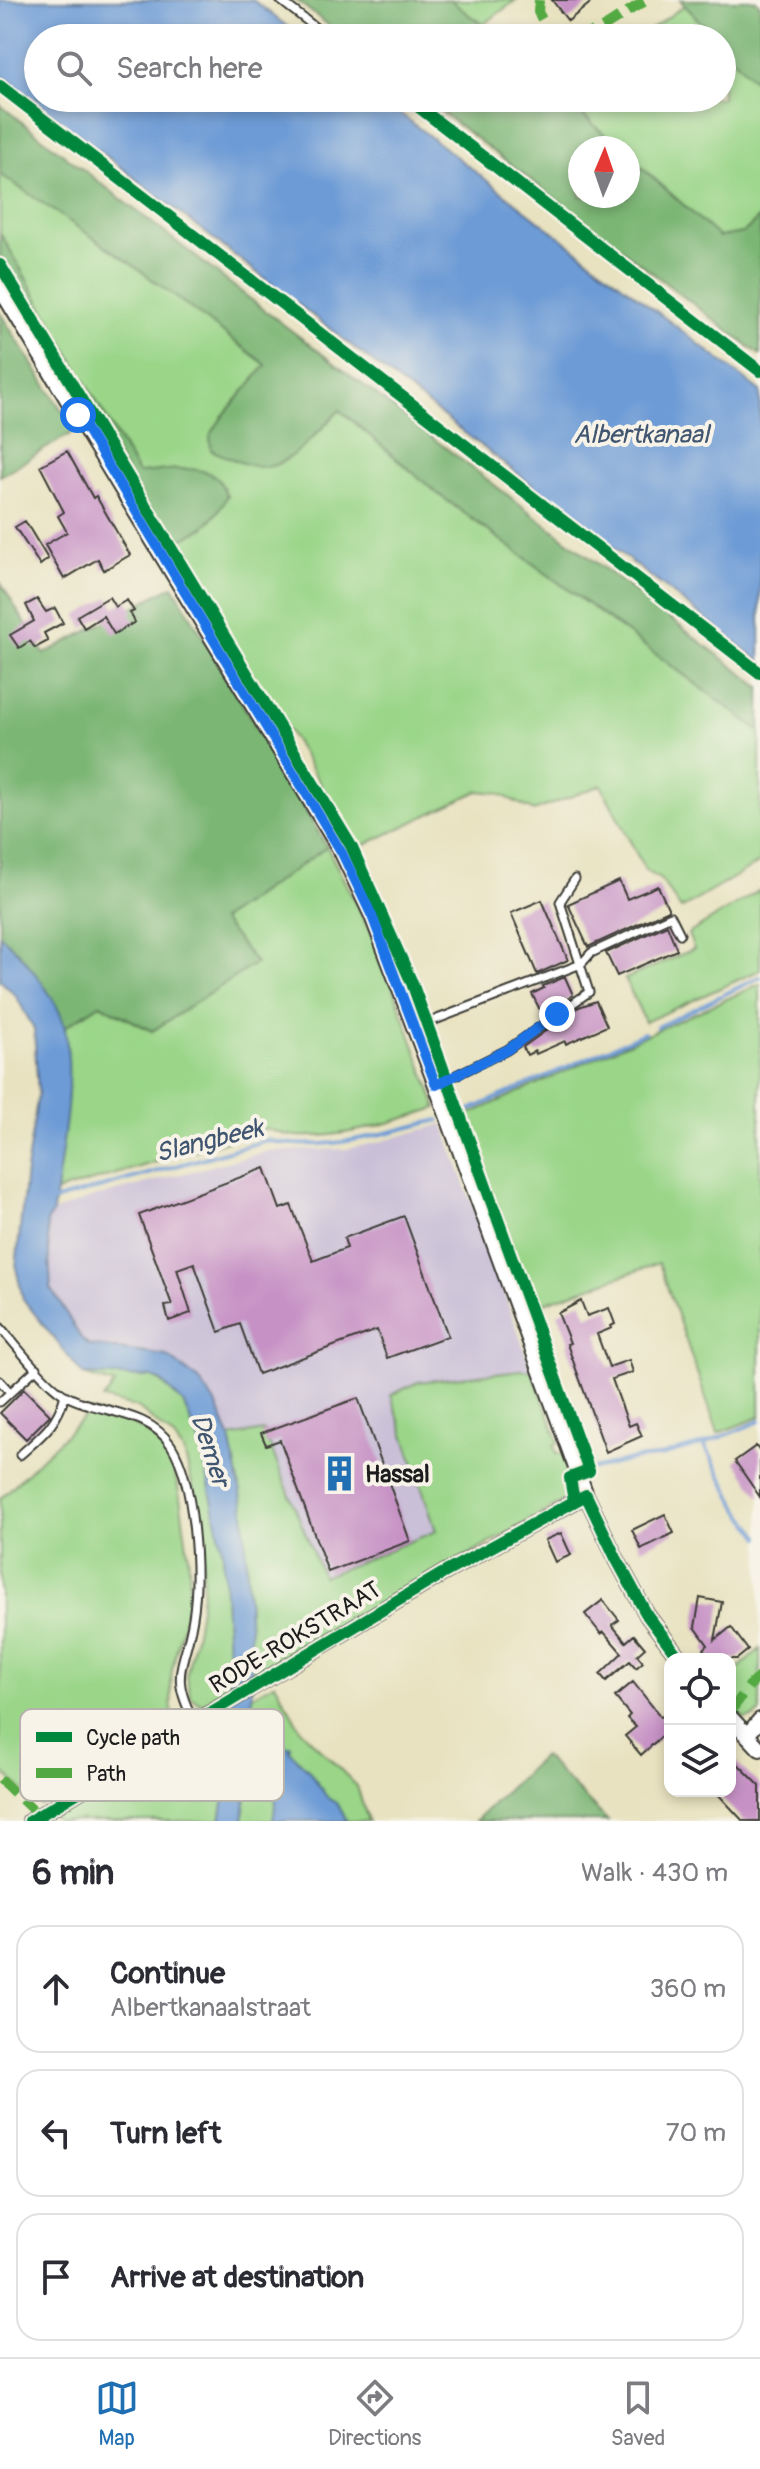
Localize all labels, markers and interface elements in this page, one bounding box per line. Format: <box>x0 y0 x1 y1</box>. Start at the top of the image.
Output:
search box <box>24 24 736 112</box>
icon: search <box>52 46 96 90</box>
text: Search here <box>116 50 263 87</box>
north arrow <box>568 136 640 208</box>
route start <box>60 397 96 433</box>
water label: Albertkanaal <box>573 419 712 451</box>
route end <box>539 996 575 1032</box>
water label: Slangbeek <box>152 1112 268 1170</box>
water label: Demer <box>183 1410 238 1494</box>
building icon: Hassal <box>320 1455 358 1493</box>
place label: Hassal <box>365 1460 430 1489</box>
street label: RODE-ROKSTRAAT <box>205 1575 386 1700</box>
map controls <box>664 1653 736 1797</box>
button: locate <box>664 1653 736 1725</box>
legend <box>20 1709 284 1801</box>
text: Cycle path <box>86 1724 180 1752</box>
button: layers <box>664 1725 736 1797</box>
text: Path <box>86 1760 126 1788</box>
text: 6 min <box>32 1852 114 1895</box>
text: Walk · 430 m <box>581 1857 728 1889</box>
text: Continue <box>110 1955 225 1992</box>
icon: ahead <box>34 1967 78 2011</box>
text: 360 m <box>650 1973 726 2005</box>
text: Albertkanaalstraat <box>110 1992 311 2024</box>
icon: left <box>34 2111 78 2155</box>
text: Turn left <box>110 2115 221 2152</box>
text: 70 m <box>666 2117 726 2149</box>
icon: arrive <box>34 2255 78 2299</box>
text: Arrive at destination <box>110 2259 364 2296</box>
tab: Map <box>95 2376 139 2452</box>
tab: Directions <box>328 2376 421 2452</box>
tab: Saved <box>611 2376 665 2452</box>

